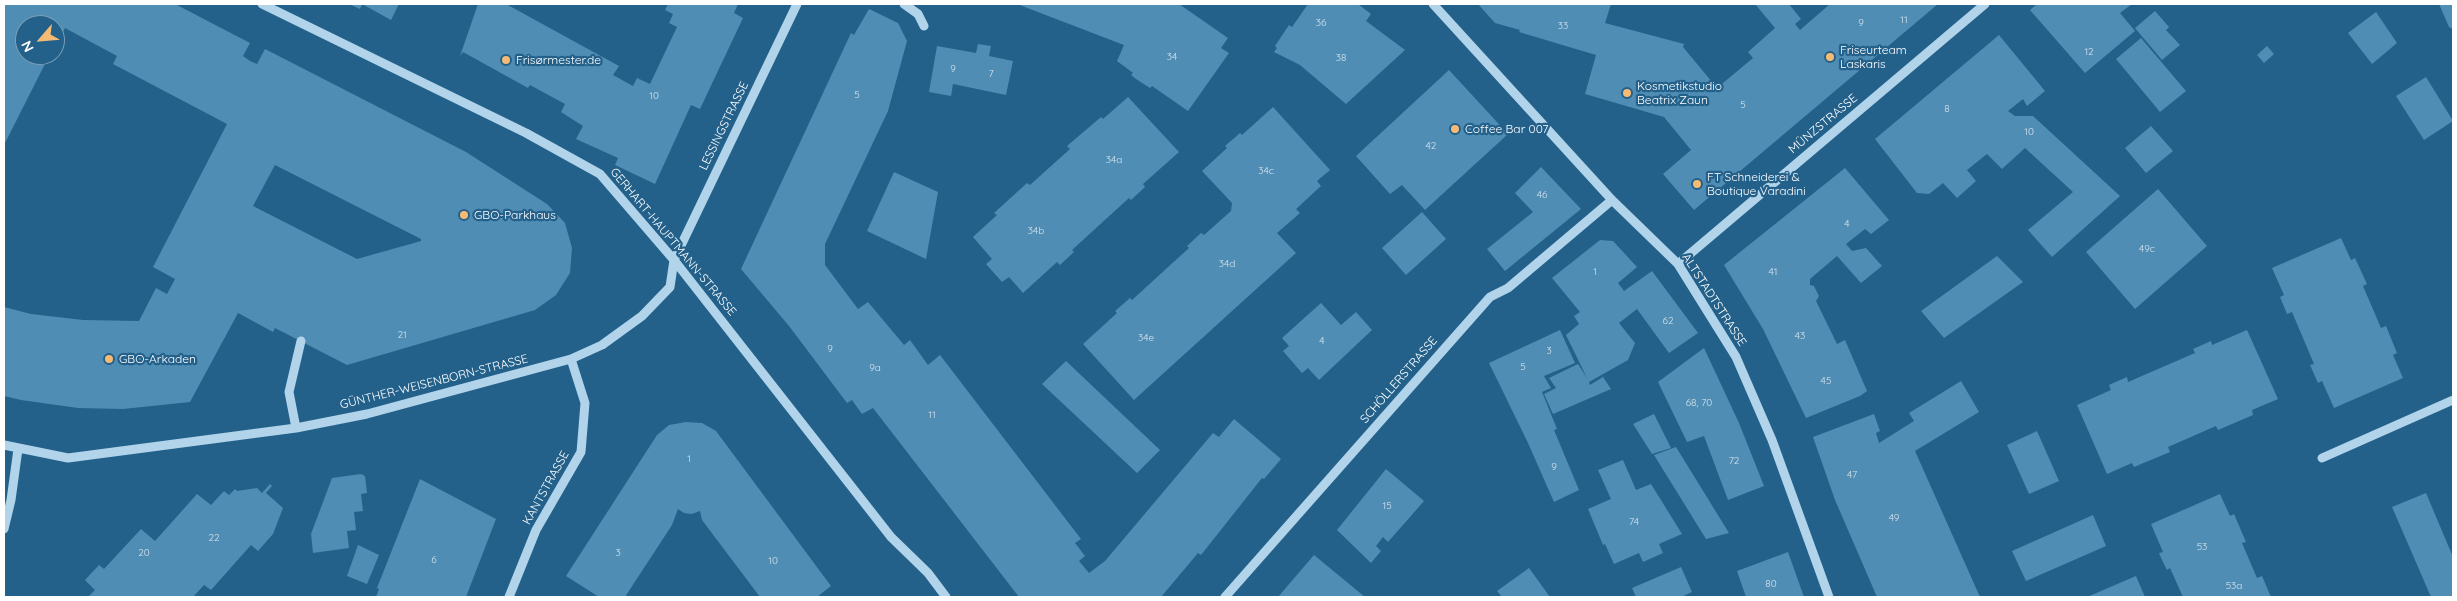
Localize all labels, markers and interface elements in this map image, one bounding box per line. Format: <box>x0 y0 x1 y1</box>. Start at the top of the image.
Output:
house number: 11 <box>1900 14 1908 26</box>
north arrow <box>15 15 65 65</box>
house number: 36 <box>1316 17 1326 29</box>
house number: 9 <box>1858 17 1864 29</box>
house number: 33 <box>1558 20 1568 32</box>
text: N <box>17 38 38 55</box>
place label: Friseurteam Laskaris <box>1840 43 1907 71</box>
house number: 12 <box>2084 46 2094 58</box>
house number: 34 <box>1167 51 1177 63</box>
marker: Friseurteam Laskaris <box>1824 51 1836 63</box>
house number: 38 <box>1336 52 1346 64</box>
place label: Frisørmester.de <box>516 53 601 67</box>
marker: Frisørmester.de <box>500 54 512 66</box>
house number: 9 <box>950 63 956 75</box>
house number: 7 <box>988 68 994 80</box>
street label: LESSINGSTRASSE <box>696 79 752 173</box>
place label: Kosmetikstudio Beatrix Zaun <box>1637 79 1722 107</box>
marker: Kosmetikstudio Beatrix Zaun <box>1621 87 1633 99</box>
house number: 5 <box>854 89 860 101</box>
house number: 10 <box>649 90 659 102</box>
street label: MÜNZSTRASSE <box>1786 91 1860 157</box>
house number: 5 <box>1740 99 1746 111</box>
house number: 8 <box>1944 103 1950 115</box>
place label: Coffee Bar 007 <box>1465 122 1548 136</box>
marker: Coffee Bar 007 <box>1449 123 1461 135</box>
house number: 10 <box>2024 126 2034 138</box>
house number: 42 <box>1426 140 1436 152</box>
house number: 34a <box>1106 154 1122 166</box>
street label: GERHART-HAUPTMANN-STRASSE <box>607 165 739 319</box>
house number: 34c <box>1258 165 1274 177</box>
place label: FT Schneiderei & Boutique Varadini <box>1707 170 1806 198</box>
marker: FT Schneiderei & Boutique Varadini <box>1691 178 1703 190</box>
house number: 46 <box>1537 189 1547 201</box>
place label: GBO-Parkhaus <box>474 208 556 222</box>
marker: GBO-Parkhaus <box>458 209 470 221</box>
house number: 4 <box>1844 218 1850 230</box>
house number: 34b <box>1028 225 1044 237</box>
house number: 49c <box>2139 243 2155 255</box>
street label: ALTSTADTSTRASSE <box>1679 251 1749 349</box>
house number: 34d <box>1219 258 1235 270</box>
house number: 1 <box>1593 266 1597 278</box>
house number: 41 <box>1769 266 1777 278</box>
house number: 62 <box>1663 315 1673 327</box>
house number: 21 <box>397 329 407 341</box>
house number: 43 <box>1795 330 1805 342</box>
house number: 34e <box>1138 332 1154 344</box>
street label: SCHÖLLERSTRASSE <box>1357 334 1441 426</box>
house number: 4 <box>1319 335 1325 347</box>
house number: 9 <box>827 343 833 355</box>
house number: 3 <box>1546 345 1552 357</box>
place label: GBO-Arkaden <box>119 352 196 366</box>
street label: GÜNTHER-WEISENBORN-STRASSE <box>338 352 530 412</box>
marker: GBO-Arkaden <box>103 353 115 365</box>
house number: 5 <box>1520 361 1526 373</box>
house number: 9a <box>869 362 881 374</box>
house number: 45 <box>1821 375 1831 387</box>
house number: 68, 70 <box>1686 397 1712 409</box>
house number: 11 <box>928 409 936 421</box>
street label: KANTSTRASSE <box>520 449 572 527</box>
house number: 1 <box>687 453 691 465</box>
house number: 72 <box>1729 455 1739 467</box>
house number: 9 <box>1551 461 1557 473</box>
house number: 47 <box>1847 469 1857 481</box>
house number: 15 <box>1382 500 1392 512</box>
house number: 49 <box>1889 512 1899 524</box>
house number: 74 <box>1629 516 1639 528</box>
house number: 22 <box>208 532 220 544</box>
house number: 53 <box>2197 541 2207 553</box>
house number: 20 <box>138 547 150 559</box>
house number: 3 <box>615 547 621 559</box>
house number: 6 <box>431 554 437 566</box>
house number: 10 <box>768 555 778 567</box>
house number: 80 <box>1765 578 1777 590</box>
house number: 53a <box>2226 580 2242 592</box>

